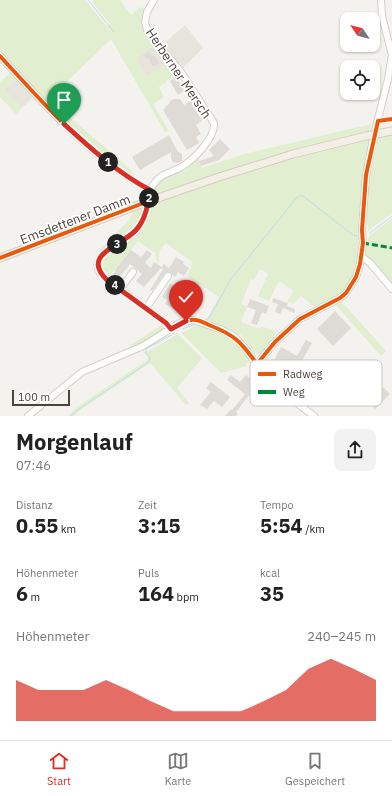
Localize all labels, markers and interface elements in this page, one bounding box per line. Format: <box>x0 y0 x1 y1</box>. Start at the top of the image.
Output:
north arrow <box>340 12 380 52</box>
map controls <box>340 12 380 100</box>
street label: Herberner Mersch <box>142 25 215 122</box>
button: locate <box>340 60 380 100</box>
pin <box>47 83 81 124</box>
icon: arrive <box>53 89 75 111</box>
pin: 1 <box>98 152 118 172</box>
text: 1 <box>105 155 111 169</box>
pin: 2 <box>139 188 159 208</box>
street label: Emsdettener Damm <box>18 191 133 248</box>
text: 2 <box>146 191 152 205</box>
pin: 3 <box>107 234 127 254</box>
text: 3 <box>114 237 120 251</box>
pin: 4 <box>105 275 125 295</box>
text: 4 <box>112 278 118 292</box>
pin <box>169 280 203 321</box>
icon: check <box>175 286 197 308</box>
legend <box>250 360 382 406</box>
text: Radweg <box>283 367 323 381</box>
text: Weg <box>283 385 305 399</box>
scale bar <box>12 388 70 407</box>
text: 100 m <box>18 390 50 404</box>
text: Morgenlauf <box>16 427 133 456</box>
button: share <box>334 429 376 471</box>
text: 07:46 <box>16 457 51 474</box>
text: Distanz <box>16 498 53 512</box>
text: Zeit <box>138 498 157 512</box>
text: Tempo <box>260 498 294 512</box>
text: 0.55 <box>16 512 58 539</box>
text: 3:15 <box>138 512 181 539</box>
text: 5:54 <box>260 512 303 539</box>
text: km <box>58 522 76 536</box>
text: /km <box>303 522 325 536</box>
text: Höhenmeter <box>16 566 78 580</box>
text: Puls <box>138 566 159 580</box>
text: kcal <box>260 566 280 580</box>
text: 6 <box>16 580 28 607</box>
text: 164 <box>138 580 174 607</box>
text: 35 <box>260 580 284 607</box>
text: m <box>28 590 40 604</box>
text: bpm <box>174 590 199 604</box>
text: Höhenmeter <box>16 628 89 645</box>
text: 240–245 m <box>307 628 376 645</box>
tab: Start <box>47 750 71 788</box>
tab: Karte <box>165 750 191 788</box>
tab: Gespeichert <box>285 750 345 788</box>

